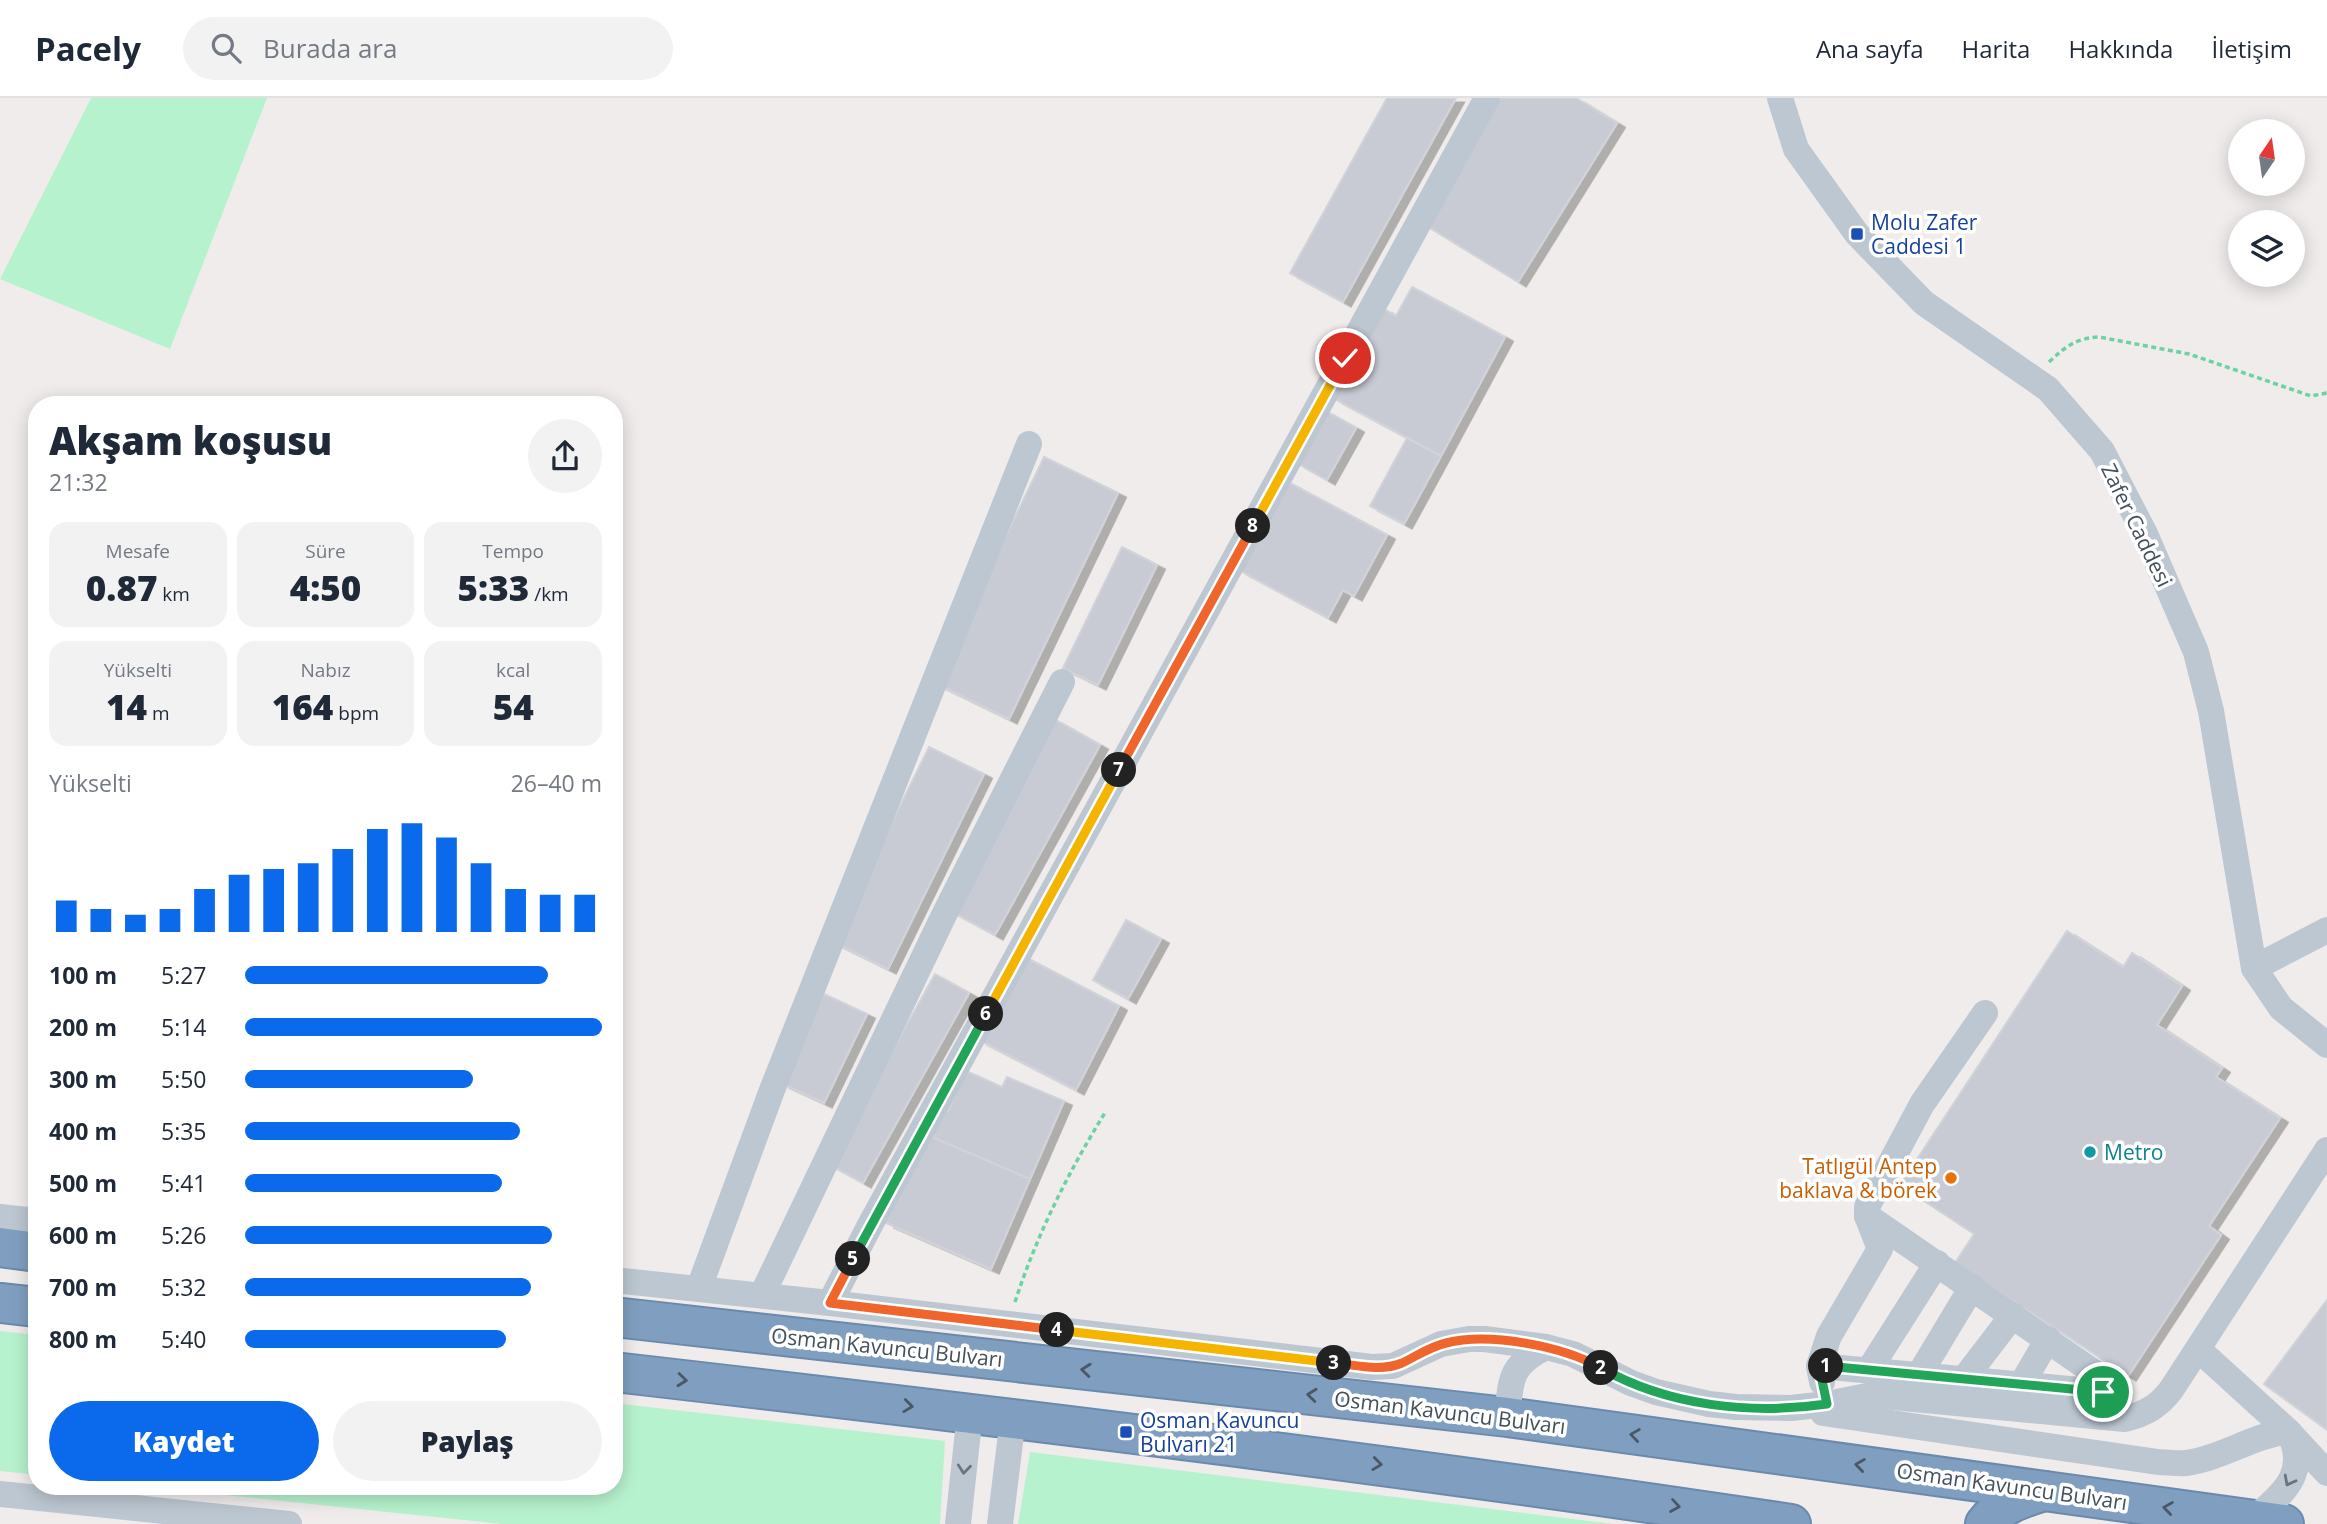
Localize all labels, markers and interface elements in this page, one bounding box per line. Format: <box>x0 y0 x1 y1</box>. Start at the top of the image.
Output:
search box <box>183 17 673 80</box>
text: Pacely <box>35 26 141 71</box>
icon: search <box>207 29 245 67</box>
text: Burada ara <box>263 30 397 66</box>
text: Ana sayfa <box>1816 32 1924 65</box>
text: Harita <box>1962 32 2030 65</box>
text: Hakkında <box>2068 32 2173 65</box>
text: İletişim <box>2211 32 2292 65</box>
north arrow <box>2228 119 2305 196</box>
map controls <box>2228 119 2305 287</box>
place label: Molu Zafer Caddesi 1 <box>1871 208 1978 260</box>
button: layers <box>2228 210 2305 287</box>
marker: Molu Zafer Caddesi 1 <box>1849 226 1865 242</box>
pin <box>1315 328 1375 388</box>
icon: check <box>1326 339 1364 377</box>
text: Akşam koşusu <box>49 414 332 466</box>
button: share <box>528 419 602 493</box>
street label: Zafer Caddesi <box>2095 459 2179 591</box>
text: 21:32 <box>49 466 108 498</box>
pin: 8 <box>1236 508 1270 544</box>
text: 8 <box>1247 512 1258 538</box>
text: Mesafe <box>106 538 170 564</box>
text: Süre <box>305 538 346 564</box>
text: Tempo <box>482 538 544 564</box>
text: 0.87 <box>86 564 157 611</box>
text: 4:50 <box>290 564 361 611</box>
text: 5:33 <box>458 564 529 611</box>
text: km <box>157 581 190 607</box>
text: /km <box>529 581 569 607</box>
text: Yükselti <box>104 657 172 683</box>
text: Nabız <box>300 657 351 683</box>
text: kcal <box>496 657 530 683</box>
text: 14 <box>106 683 147 730</box>
text: 164 <box>272 683 333 730</box>
text: 54 <box>493 683 534 730</box>
text: m <box>147 700 170 726</box>
text: bpm <box>333 700 379 726</box>
pin: 7 <box>1102 752 1136 788</box>
text: 7 <box>1113 756 1124 782</box>
text: Yükselti <box>49 767 132 799</box>
text: 26–40 m <box>511 767 602 799</box>
text: 100 m <box>49 959 117 991</box>
text: 5:27 <box>161 959 207 991</box>
pin: 6 <box>968 996 1004 1032</box>
text: 6 <box>980 1000 991 1026</box>
text: 200 m <box>49 1011 117 1043</box>
text: 5:14 <box>161 1011 207 1043</box>
text: 300 m <box>49 1063 117 1095</box>
text: 5:50 <box>161 1063 207 1095</box>
text: 400 m <box>49 1115 117 1147</box>
text: 5:35 <box>161 1115 207 1147</box>
place label: Metro <box>2104 1138 2163 1166</box>
marker: Metro <box>2082 1144 2098 1160</box>
place label: Tatlıgül Antep baklava & börek <box>1779 1152 1937 1204</box>
text: 500 m <box>49 1167 117 1199</box>
text: 5:41 <box>161 1167 207 1199</box>
marker: Tatlıgül Antep baklava & börek <box>1943 1170 1959 1186</box>
text: 600 m <box>49 1219 117 1251</box>
text: 5:26 <box>161 1219 207 1251</box>
pin: 5 <box>836 1242 870 1276</box>
text: 5 <box>847 1245 858 1271</box>
text: 700 m <box>49 1271 117 1303</box>
text: 5:32 <box>161 1271 207 1303</box>
pin: 4 <box>1040 1312 1074 1348</box>
text: 4 <box>1051 1316 1062 1342</box>
street label: Osman Kavuncu Bulvarı <box>770 1321 1004 1373</box>
text: 800 m <box>49 1323 117 1355</box>
text: 5:40 <box>161 1323 207 1355</box>
pin: 3 <box>1316 1346 1352 1380</box>
pin: 1 <box>1808 1348 1843 1384</box>
text: 3 <box>1328 1349 1339 1375</box>
pin: 2 <box>1584 1350 1618 1386</box>
text: 1 <box>1820 1352 1831 1378</box>
text: 2 <box>1595 1354 1606 1380</box>
one-way arrow <box>1080 1362 1092 1377</box>
pin <box>2073 1362 2133 1422</box>
one-way arrow <box>676 1372 688 1387</box>
icon: arrive <box>2084 1373 2122 1411</box>
street label: Osman Kavuncu Bulvarı <box>1333 1384 1567 1440</box>
one-way arrow <box>1306 1388 1318 1403</box>
one-way arrow <box>902 1399 914 1414</box>
button: Kaydet <box>49 1401 319 1481</box>
button: Paylaş <box>333 1401 602 1481</box>
place label: Osman Kavuncu Bulvarı 21 <box>1140 1406 1300 1458</box>
marker: Osman Kavuncu Bulvarı 21 <box>1118 1424 1134 1440</box>
one-way arrow <box>1629 1427 1641 1442</box>
street label: Osman Kavuncu Bulvarı <box>1895 1456 2129 1516</box>
one-way arrow <box>1371 1457 1383 1472</box>
one-way arrow <box>1855 1458 1866 1473</box>
one-way arrow <box>957 1463 972 1474</box>
one-way arrow <box>2284 1474 2297 1487</box>
one-way arrow <box>1669 1499 1681 1514</box>
one-way arrow <box>2162 1501 2174 1516</box>

